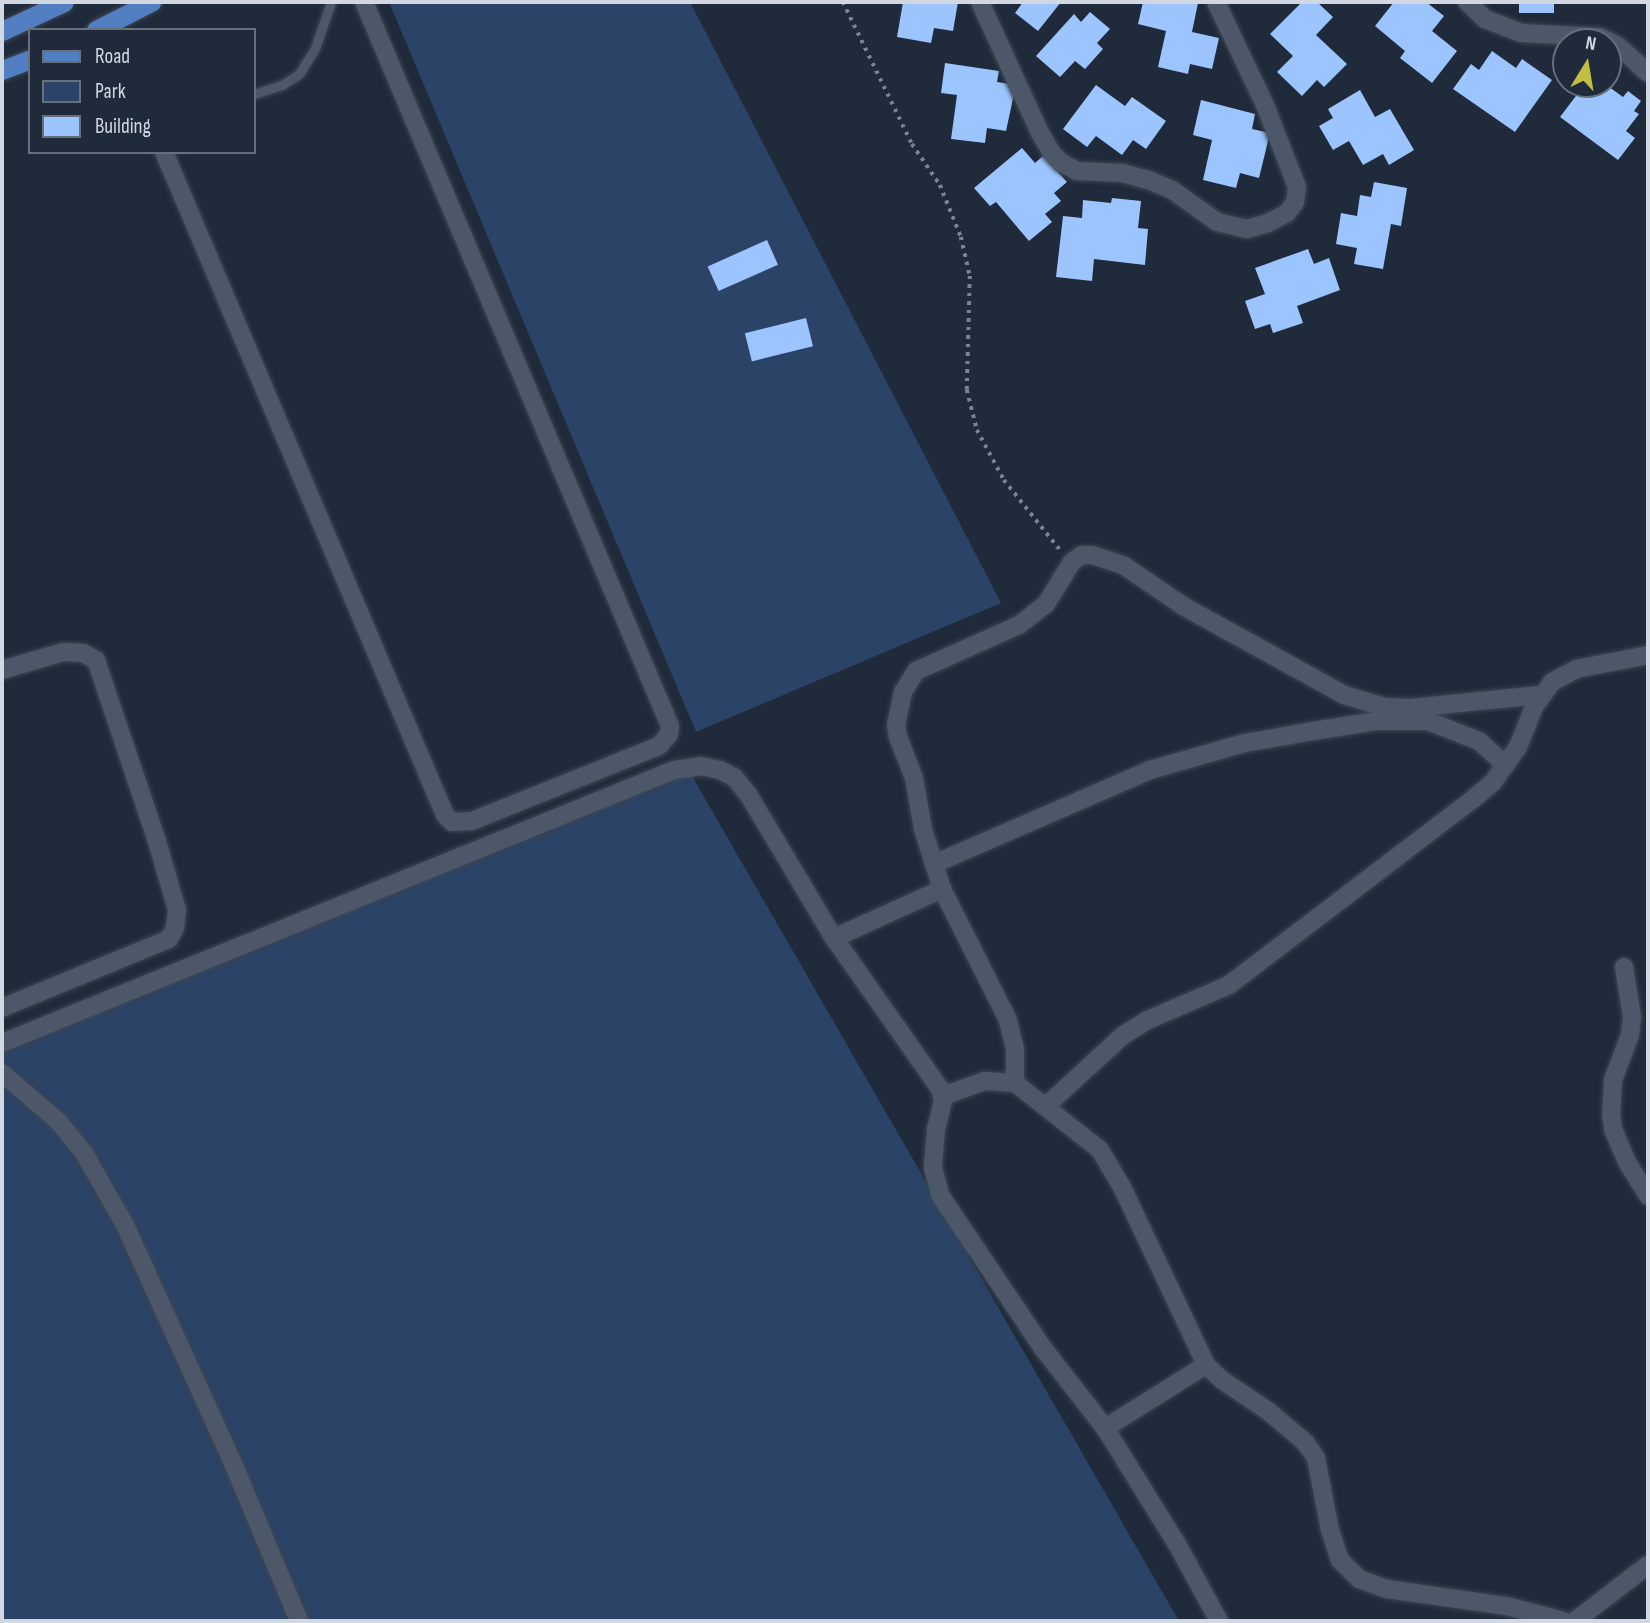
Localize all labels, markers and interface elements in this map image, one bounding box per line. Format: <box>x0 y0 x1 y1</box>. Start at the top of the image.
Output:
legend <box>28 28 256 154</box>
north arrow <box>1552 28 1622 98</box>
text: N <box>1584 32 1598 56</box>
text: Road <box>95 44 130 69</box>
text: Park <box>95 79 126 104</box>
text: Building <box>95 114 151 139</box>

